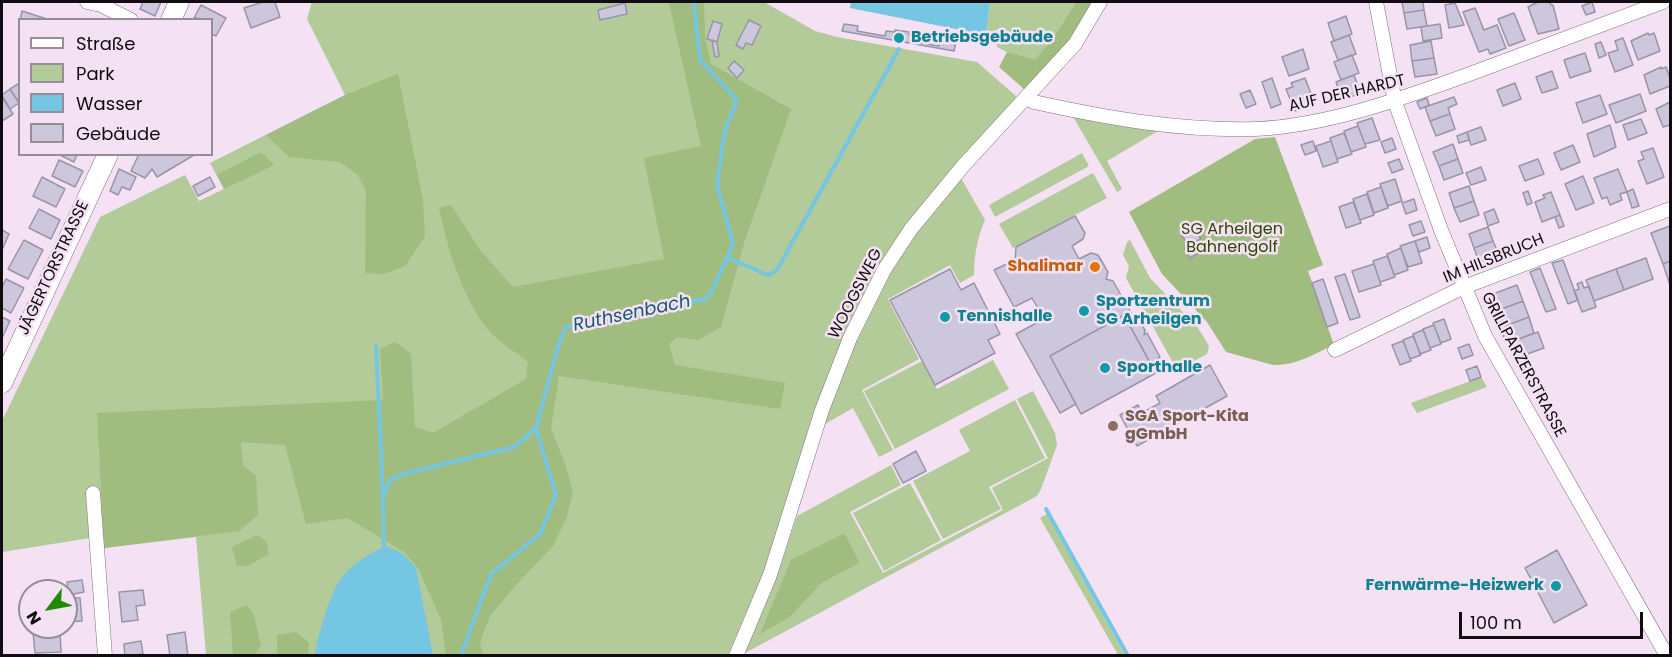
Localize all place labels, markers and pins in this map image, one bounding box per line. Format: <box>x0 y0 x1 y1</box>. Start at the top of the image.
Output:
place label: Betriebsgebäude <box>911 28 1053 48</box>
marker: Betriebsgebäude <box>892 31 906 45</box>
place label: Shalimar <box>1007 257 1083 277</box>
marker: Shalimar <box>1088 260 1102 274</box>
place label: Sportzentrum SG Arheilgen <box>1096 292 1210 330</box>
marker: Sportzentrum SG Arheilgen <box>1077 304 1091 318</box>
place label: Tennishalle <box>957 307 1052 327</box>
marker: Tennishalle <box>938 310 952 324</box>
place label: Sporthalle <box>1117 358 1202 378</box>
marker: Sporthalle <box>1098 361 1112 375</box>
place label: SGA Sport-Kita gGmbH <box>1125 407 1249 445</box>
marker: SGA Sport-Kita gGmbH <box>1106 419 1120 433</box>
place label: Fernwärme-Heizwerk <box>1365 576 1544 596</box>
marker: Fernwärme-Heizwerk <box>1549 579 1563 593</box>

